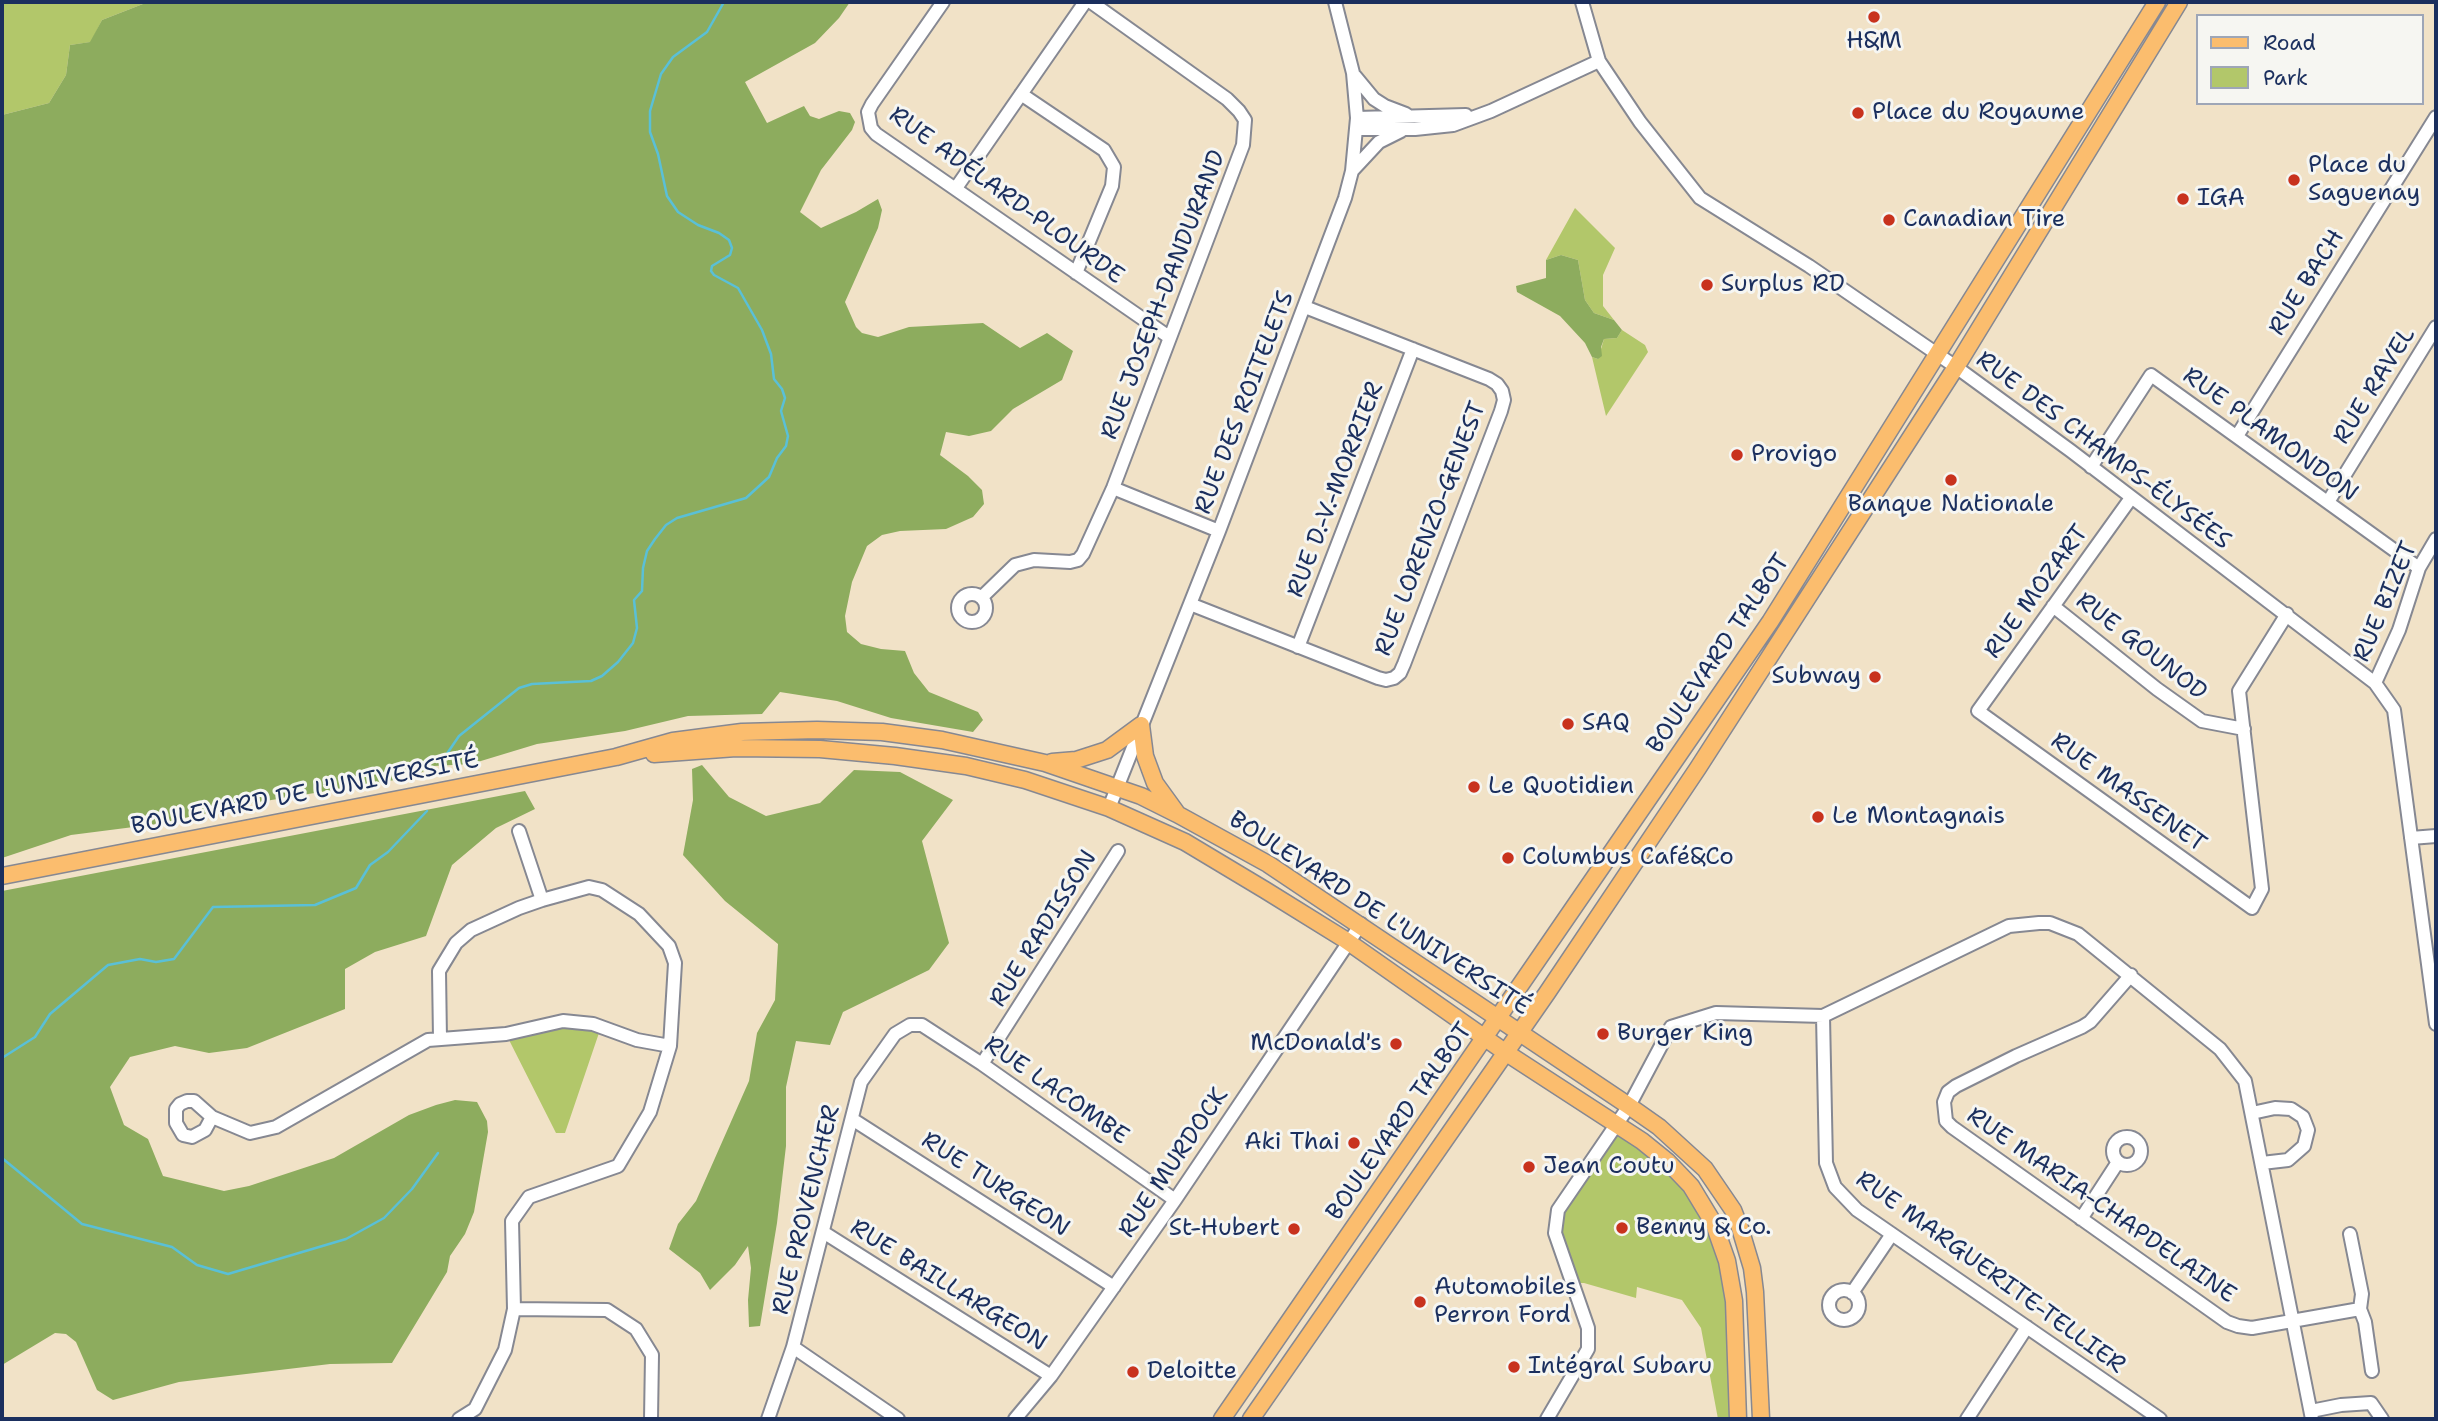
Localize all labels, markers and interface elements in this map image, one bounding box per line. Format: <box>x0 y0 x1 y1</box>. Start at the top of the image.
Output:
marker: H&M <box>1866 9 1882 25</box>
legend <box>2196 14 2424 105</box>
place label: H&M <box>1846 28 1902 56</box>
text: Road <box>2263 29 2316 57</box>
text: Park <box>2263 64 2308 92</box>
place label: Place du Royaume <box>1872 99 2085 127</box>
street label: RUE ADÉLARD-PLOURDE <box>883 101 1129 291</box>
marker: Place du Royaume <box>1850 105 1866 121</box>
street label: RUE JOSEPH-DANDURAND <box>1095 146 1233 444</box>
place label: Place du Saguenay <box>2308 152 2420 208</box>
marker: Place du Saguenay <box>2286 172 2302 188</box>
place label: IGA <box>2197 185 2245 213</box>
marker: IGA <box>2175 191 2191 207</box>
place label: Canadian Tire <box>1903 206 2065 234</box>
marker: Canadian Tire <box>1881 212 1897 228</box>
street label: RUE BACH <box>2263 225 2351 341</box>
place label: Surplus RD <box>1721 271 1845 299</box>
marker: Surplus RD <box>1699 277 1715 293</box>
street label: RUE DES ROITELETS <box>1189 288 1301 518</box>
street label: RUE RAVEL <box>2328 322 2422 450</box>
street label: RUE DES CHAMPS-ÉLYSÉES <box>1970 346 2236 556</box>
street label: RUE PLAMONDON <box>2177 362 2363 508</box>
street label: RUE D.-V.-MORRIER <box>1282 378 1390 602</box>
street label: RUE LORENZO-GENEST <box>1369 398 1493 660</box>
place label: Provigo <box>1751 441 1837 469</box>
marker: Provigo <box>1729 447 1745 463</box>
marker: Banque Nationale <box>1943 472 1959 488</box>
place label: Banque Nationale <box>1848 491 2054 519</box>
street label: RUE MOZART <box>1979 520 2095 664</box>
street label: RUE BIZET <box>2348 538 2424 666</box>
street label: BOULEVARD TALBOT <box>1641 549 1797 759</box>
street label: RUE GOUNOD <box>2070 587 2212 707</box>
place label: Subway <box>1772 663 1861 691</box>
marker: Subway <box>1867 669 1883 685</box>
place label: SAQ <box>1582 710 1630 738</box>
marker: SAQ <box>1560 716 1576 732</box>
street label: RUE MASSENET <box>2045 727 2211 859</box>
street label: BOULEVARD DE L'UNIVERSITÉ <box>129 746 481 842</box>
place label: Le Quotidien <box>1488 773 1634 801</box>
marker: Le Quotidien <box>1466 779 1482 795</box>
place label: Le Montagnais <box>1832 803 2005 831</box>
street label: BOULEVARD DE L'UNIVERSITÉ <box>1223 806 1535 1022</box>
marker: Le Montagnais <box>1810 809 1826 825</box>
place label: Columbus Café&Co <box>1522 844 1734 872</box>
street label: RUE RADISSON <box>984 845 1104 1013</box>
marker: Columbus Café&Co <box>1500 850 1516 866</box>
street label: BOULEVARD TALBOT <box>1321 1018 1479 1226</box>
place label: Burger King <box>1617 1020 1753 1048</box>
marker: Burger King <box>1595 1026 1611 1042</box>
street label: RUE LACOMBE <box>978 1030 1134 1152</box>
place label: McDonald's <box>1250 1030 1382 1058</box>
marker: McDonald's <box>1388 1036 1404 1052</box>
street label: RUE MURDOCK <box>1113 1082 1235 1244</box>
street label: RUE PROVENCHER <box>767 1102 847 1318</box>
street label: RUE MARIA-CHAPDELAINE <box>1961 1102 2241 1310</box>
street label: RUE TURGEON <box>916 1126 1074 1244</box>
place label: Aki Thai <box>1244 1129 1340 1157</box>
marker: Aki Thai <box>1346 1135 1362 1151</box>
place label: Jean Coutu <box>1543 1153 1675 1181</box>
marker: Jean Coutu <box>1521 1159 1537 1175</box>
street label: RUE MARGUERITE-TELLIER <box>1850 1166 2130 1380</box>
street label: RUE BAILLARGEON <box>844 1214 1052 1358</box>
place label: Benny & Co. <box>1636 1214 1771 1242</box>
place label: St-Hubert <box>1169 1215 1280 1243</box>
marker: Benny & Co. <box>1614 1220 1630 1236</box>
marker: St-Hubert <box>1286 1221 1302 1237</box>
place label: Automobiles Perron Ford <box>1434 1274 1577 1330</box>
marker: Automobiles Perron Ford <box>1412 1294 1428 1310</box>
place label: Intégral Subaru <box>1528 1353 1712 1381</box>
place label: Deloitte <box>1147 1358 1237 1386</box>
marker: Intégral Subaru <box>1506 1359 1522 1375</box>
marker: Deloitte <box>1125 1364 1141 1380</box>

